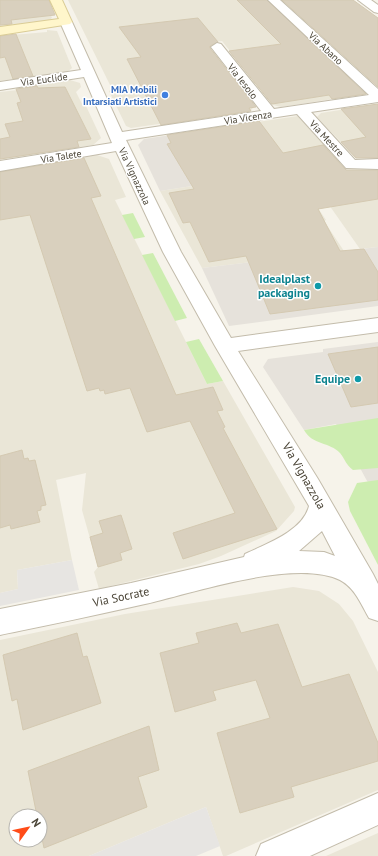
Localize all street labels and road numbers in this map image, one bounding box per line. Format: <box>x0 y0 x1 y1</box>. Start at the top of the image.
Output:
street label: Via Abano <box>305 28 346 68</box>
street label: Via Iesolo <box>224 60 261 102</box>
street label: Via Euclide <box>19 70 68 89</box>
street label: Via Vicenza <box>222 107 273 128</box>
street label: Via Mestre <box>306 117 347 159</box>
street label: Via Vignazzola <box>115 145 154 207</box>
street label: Via Talete <box>39 147 83 166</box>
street label: Via Vignazzola <box>279 439 330 512</box>
street label: Via Socrate <box>90 583 151 610</box>

